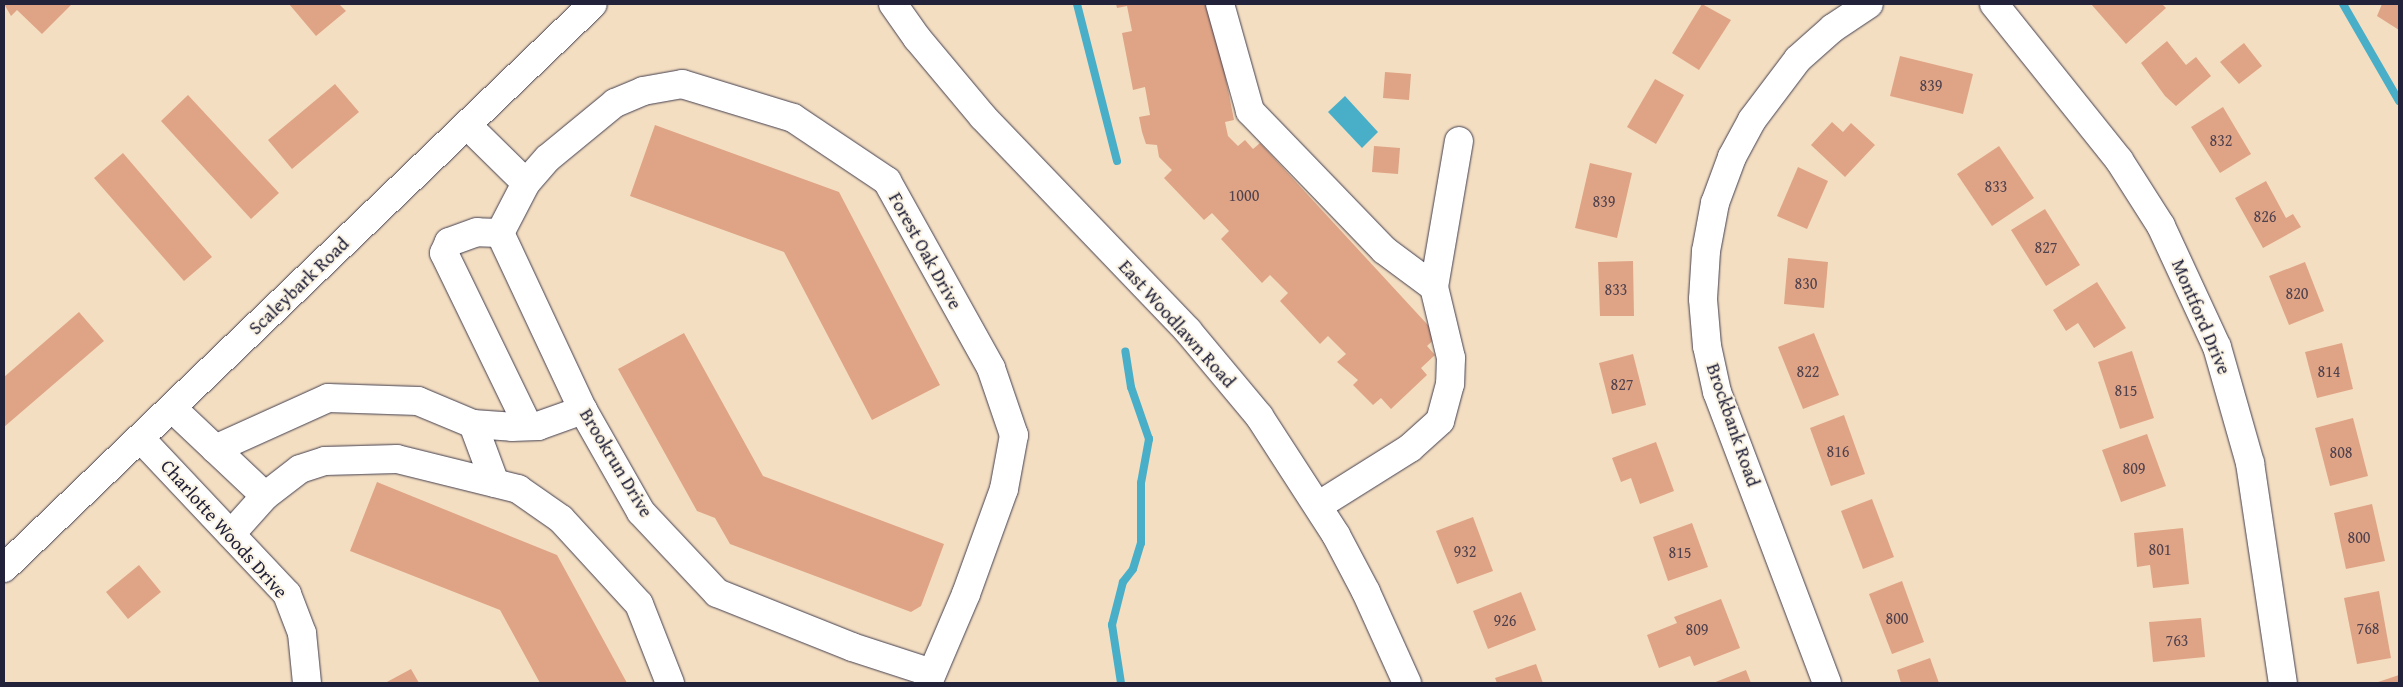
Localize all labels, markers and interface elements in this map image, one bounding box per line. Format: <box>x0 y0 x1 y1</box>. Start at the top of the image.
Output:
house number: 839 <box>1919 75 1943 95</box>
house number: 832 <box>2209 130 2233 150</box>
house number: 833 <box>1984 176 2008 196</box>
house number: 1000 <box>1229 185 1259 205</box>
street label: Forest Oak Drive <box>883 189 967 313</box>
house number: 839 <box>1592 191 1616 211</box>
house number: 826 <box>2253 206 2277 226</box>
street label: Scaleybark Road <box>244 232 354 340</box>
house number: 827 <box>2034 237 2058 257</box>
street label: East Woodlawn Road <box>1114 255 1240 393</box>
street label: Montford Drive <box>2166 256 2236 378</box>
house number: 830 <box>1794 273 1818 293</box>
house number: 833 <box>1604 279 1628 299</box>
house number: 820 <box>2285 283 2309 303</box>
street label: Brockbank Road <box>1701 360 1765 490</box>
house number: 822 <box>1796 361 1820 381</box>
house number: 814 <box>2317 361 2341 381</box>
house number: 827 <box>1610 374 1634 394</box>
house number: 815 <box>2114 380 2138 400</box>
street label: Brookrun Drive <box>575 404 657 522</box>
house number: 816 <box>1826 441 1850 461</box>
house number: 808 <box>2329 442 2353 462</box>
street label: Charlotte Woods Drive <box>156 455 292 603</box>
house number: 809 <box>2122 458 2146 478</box>
house number: 800 <box>2347 527 2371 547</box>
house number: 801 <box>2148 539 2172 559</box>
house number: 932 <box>1453 541 1477 561</box>
house number: 815 <box>1668 542 1692 562</box>
house number: 800 <box>1885 608 1909 628</box>
house number: 926 <box>1493 610 1517 630</box>
house number: 768 <box>2356 618 2380 638</box>
house number: 809 <box>1685 619 1709 639</box>
house number: 763 <box>2165 630 2189 650</box>

